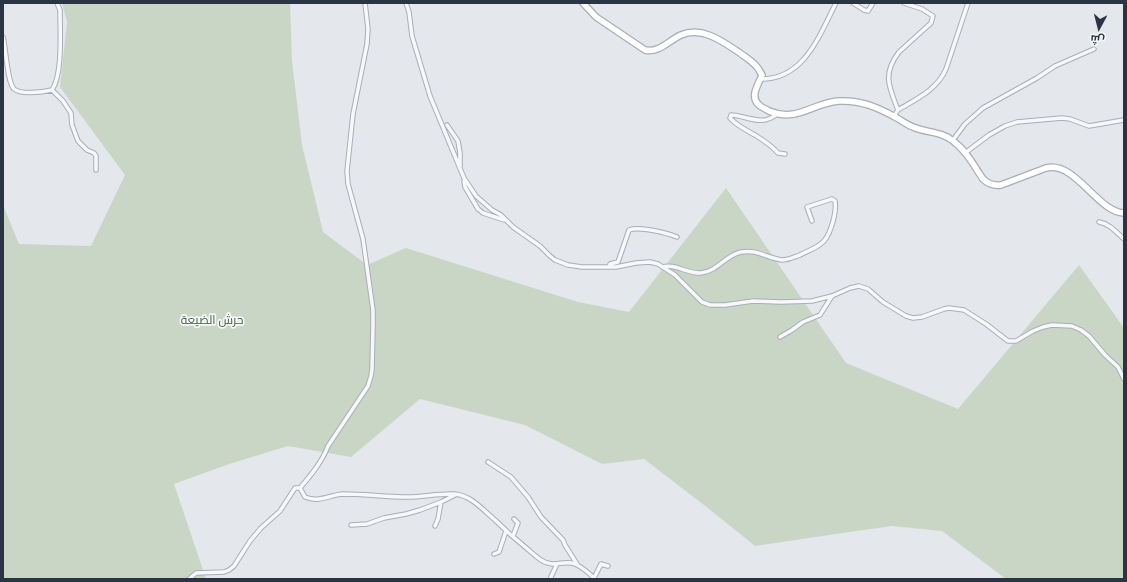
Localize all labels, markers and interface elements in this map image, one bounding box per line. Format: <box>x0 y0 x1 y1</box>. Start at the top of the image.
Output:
north arrow <box>1079 8 1119 48</box>
text: ش <box>1090 32 1105 48</box>
park label: حرش الضيعة <box>181 314 243 328</box>

